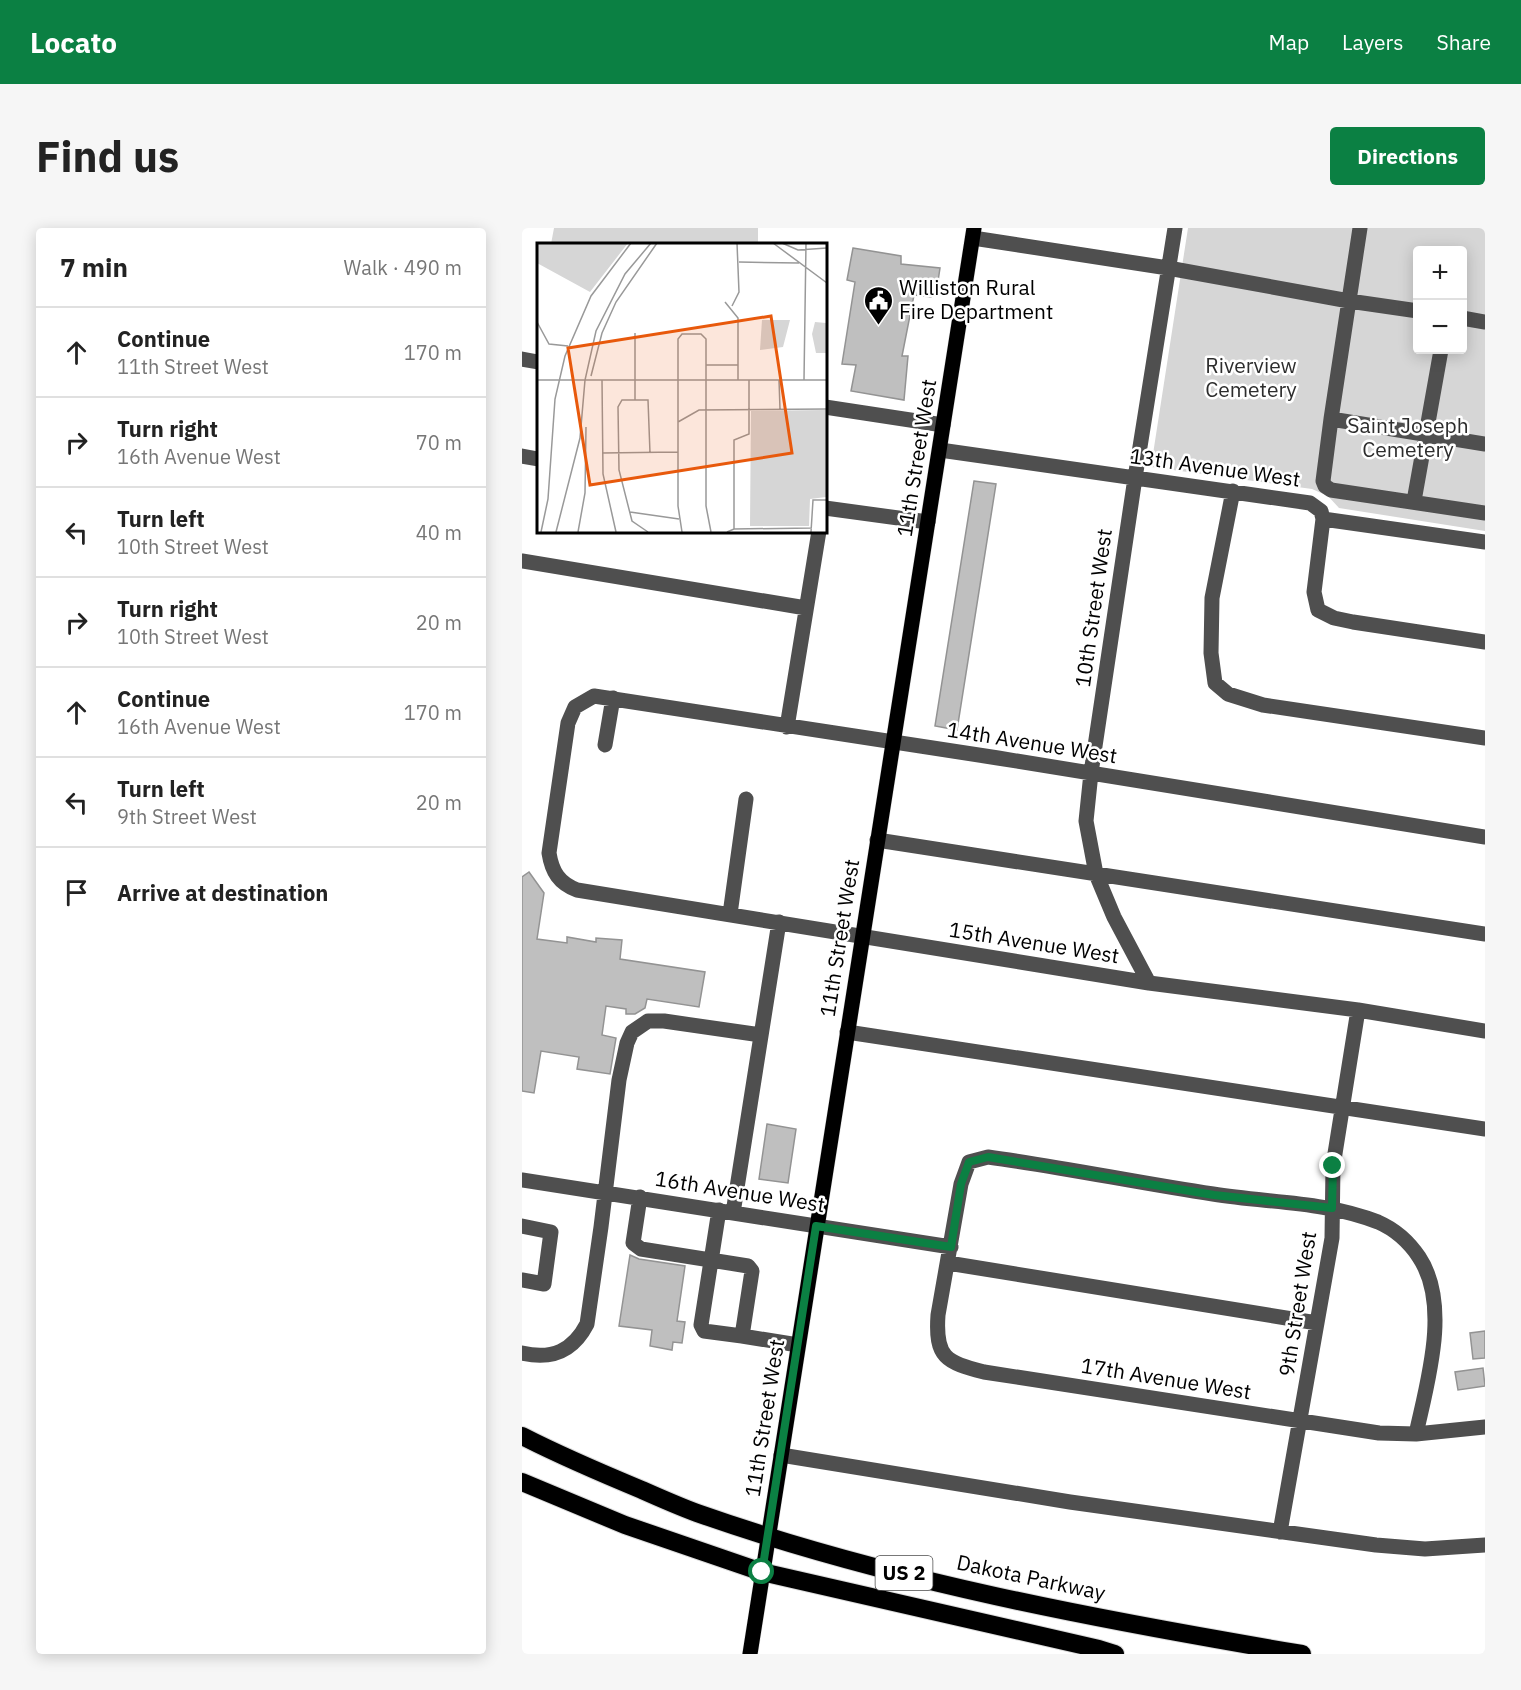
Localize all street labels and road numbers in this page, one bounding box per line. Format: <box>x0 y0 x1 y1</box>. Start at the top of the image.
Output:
street label: 11th Street West <box>890 377 942 539</box>
street label: 13th Avenue West <box>1128 441 1302 493</box>
street label: 10th Street West <box>1068 527 1118 689</box>
street label: 14th Avenue West <box>945 715 1119 769</box>
street label: 11th Street West <box>813 857 865 1019</box>
street label: 15th Avenue West <box>947 915 1121 969</box>
street label: 16th Avenue West <box>653 1164 827 1218</box>
street label: 9th Street West <box>1272 1229 1322 1379</box>
street label: 11th Street West <box>738 1337 790 1499</box>
street label: 17th Avenue West <box>1079 1351 1253 1405</box>
street label: Dakota Parkway <box>954 1548 1109 1607</box>
road number: US 2 <box>876 1556 932 1590</box>

